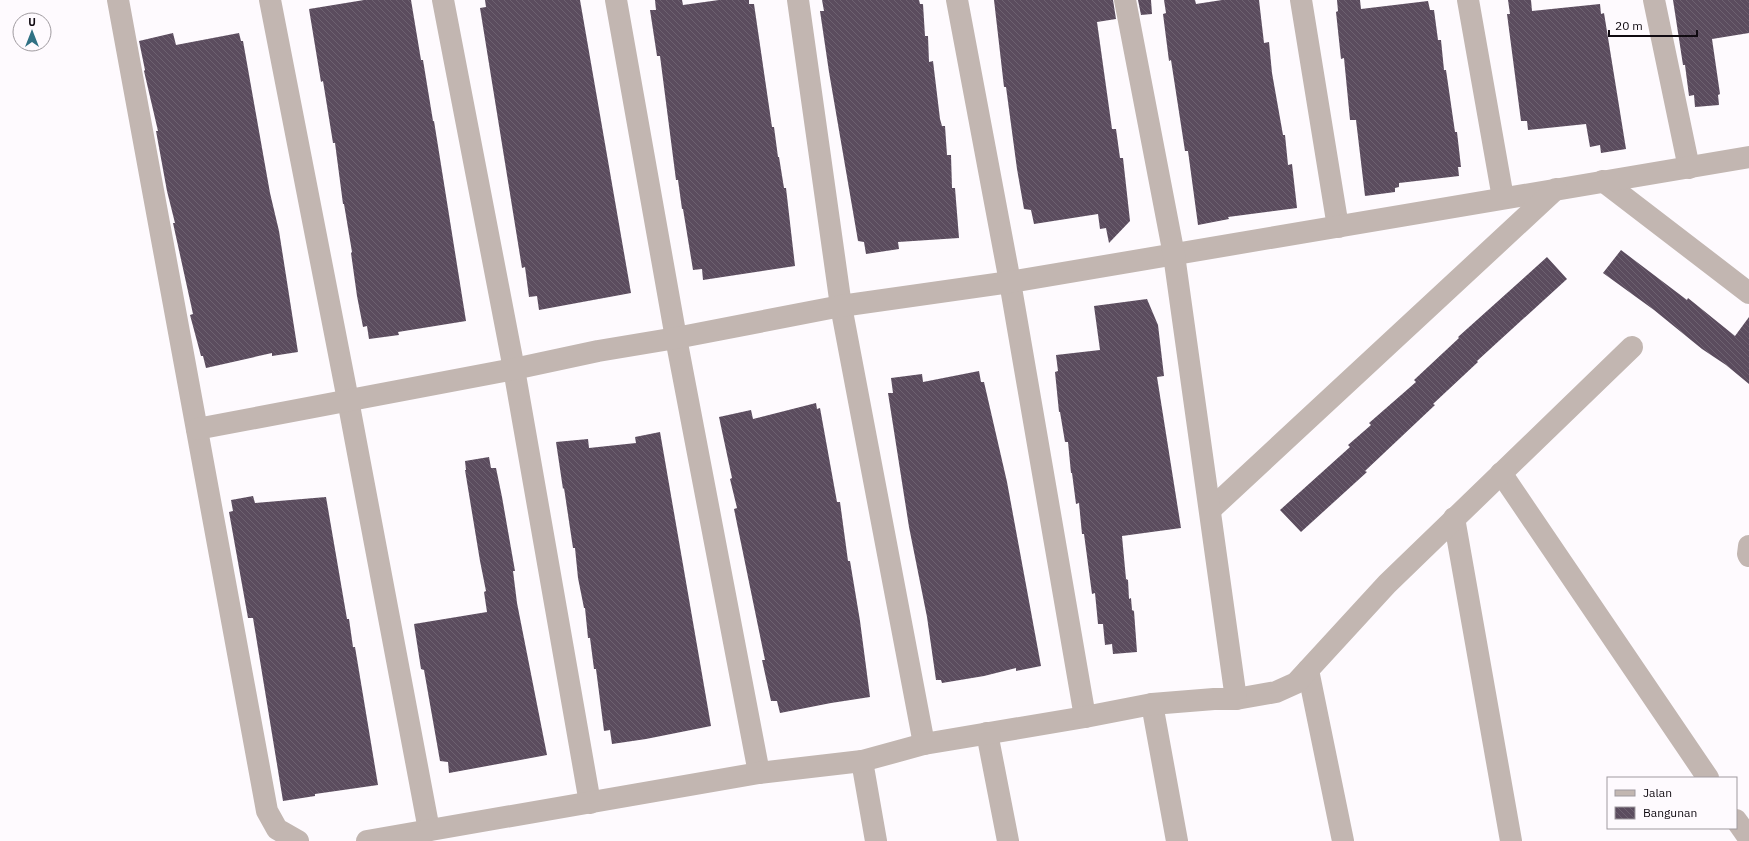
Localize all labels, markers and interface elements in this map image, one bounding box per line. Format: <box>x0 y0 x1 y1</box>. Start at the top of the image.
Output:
north arrow <box>12 12 52 52</box>
scale bar <box>1609 12 1697 38</box>
text: U <box>28 15 36 29</box>
text: 20 m <box>1615 18 1643 33</box>
legend <box>1607 777 1737 829</box>
text: Jalan <box>1643 785 1672 800</box>
text: Bangunan <box>1643 805 1697 820</box>

